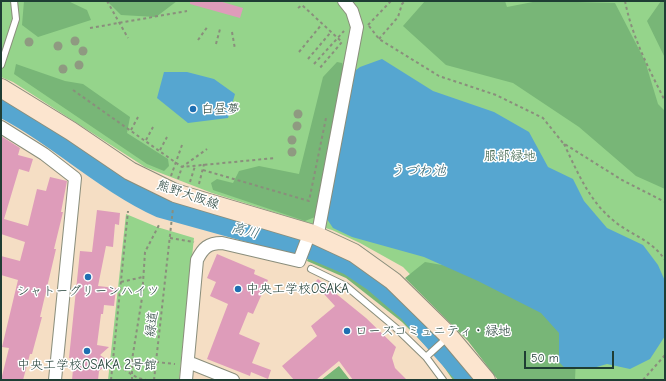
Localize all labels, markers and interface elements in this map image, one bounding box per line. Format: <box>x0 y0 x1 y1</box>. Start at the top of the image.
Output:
place label: 白昼夢 <box>201 101 240 117</box>
marker: 白昼夢 <box>188 104 198 114</box>
park label: 服部緑地 <box>484 148 536 164</box>
water label: うづわ池 <box>390 163 446 179</box>
street label: 熊野大阪線 <box>155 177 221 213</box>
water label: 高川 <box>229 219 261 243</box>
marker: シャトーグリーンハイツ <box>83 272 93 282</box>
place label: 中央工学校OSAKA <box>246 281 349 297</box>
place label: シャトーグリーンハイツ <box>17 283 159 299</box>
marker: 中央工学校OSAKA <box>233 284 243 294</box>
street label: 緑道 <box>143 310 161 338</box>
place label: ローズコミュニティ・緑地 <box>355 323 511 339</box>
marker: ローズコミュニティ・緑地 <box>342 326 352 336</box>
scale bar <box>526 343 616 369</box>
marker: 中央工学校OSAKA 2号館 <box>82 346 92 356</box>
text: 50 m <box>531 351 559 365</box>
place label: 中央工学校OSAKA 2号館 <box>17 357 157 373</box>

